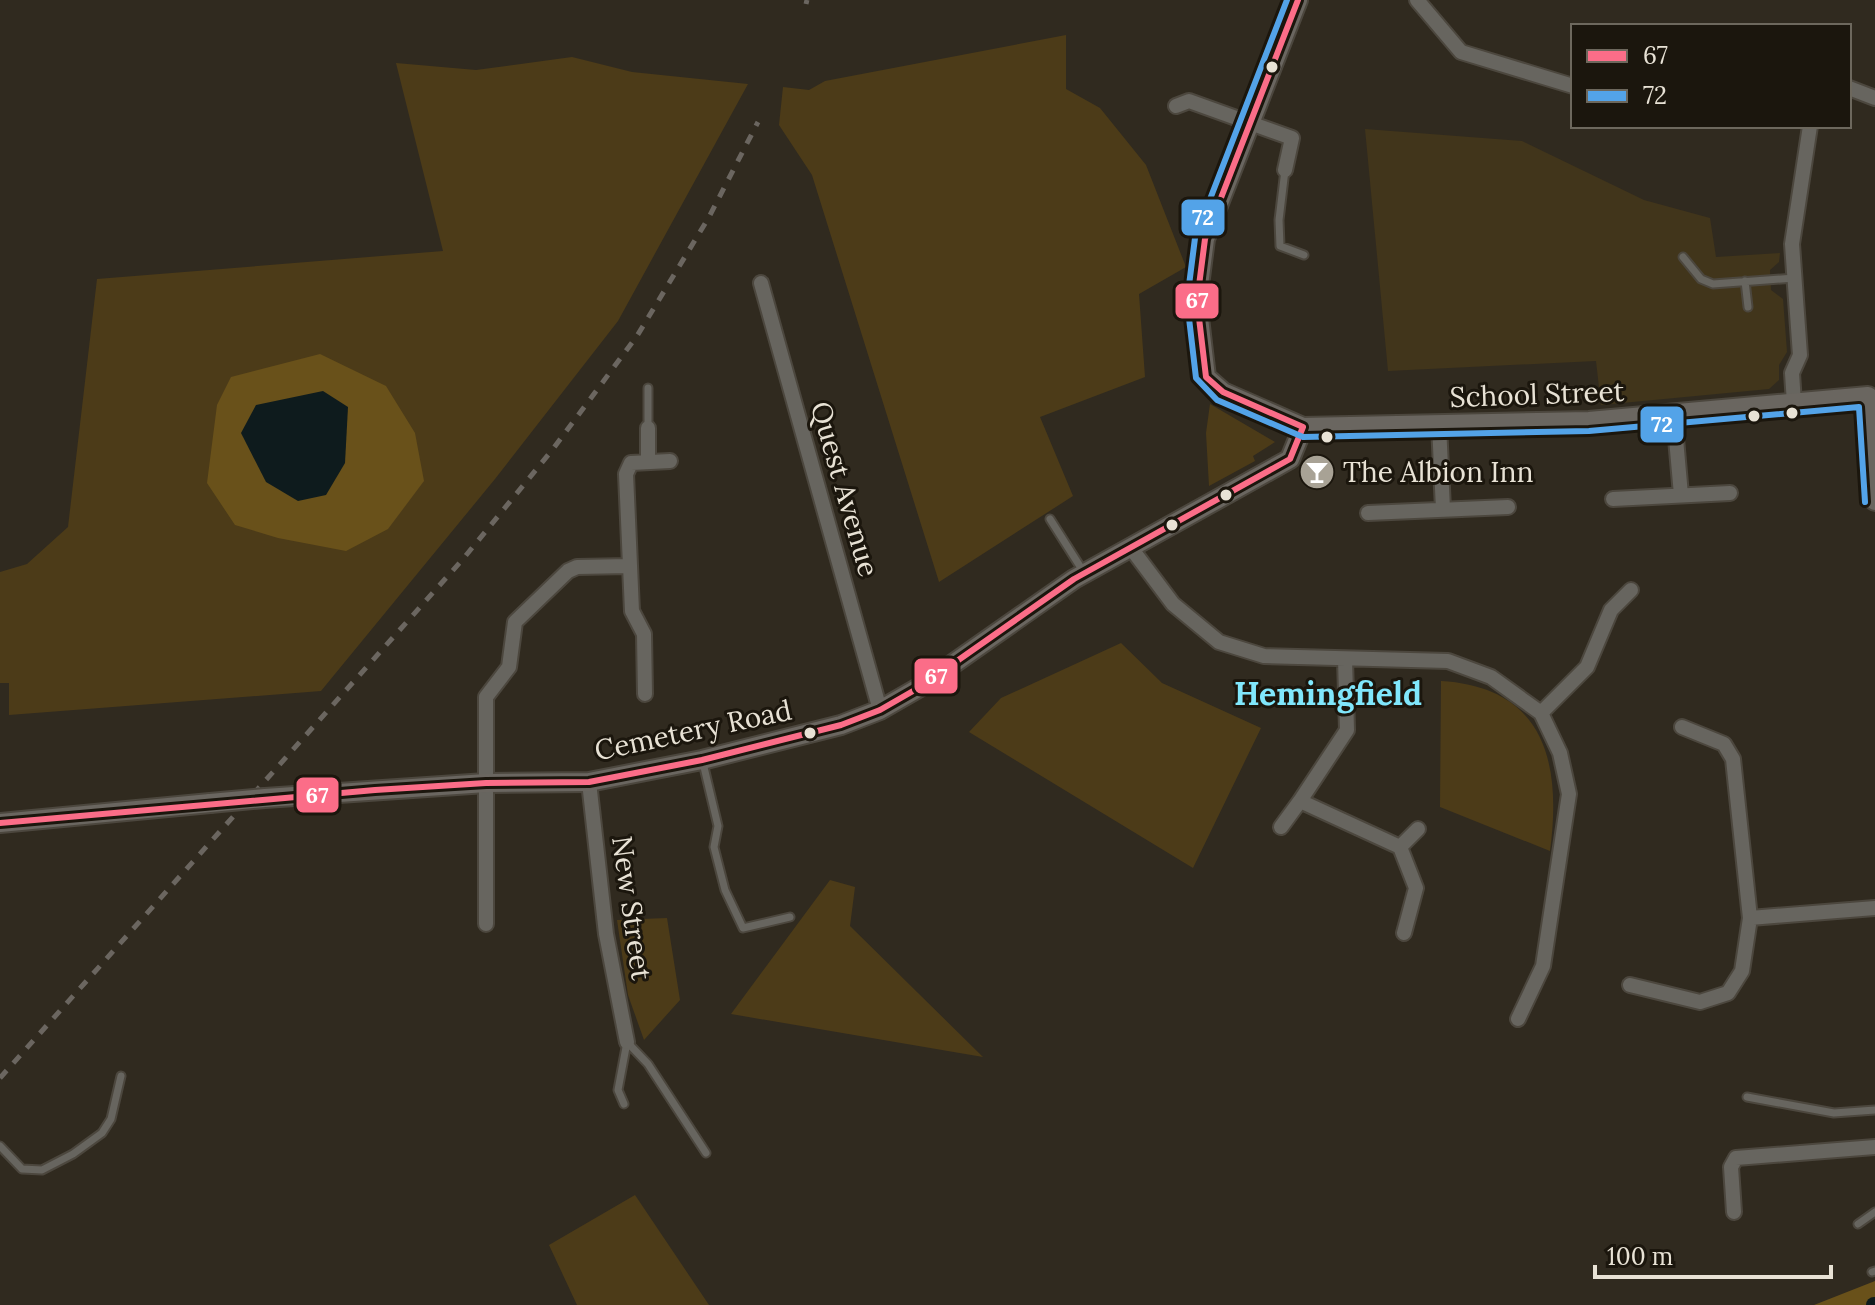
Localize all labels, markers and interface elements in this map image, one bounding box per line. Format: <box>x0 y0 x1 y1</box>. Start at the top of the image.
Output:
legend <box>1571 24 1851 128</box>
text: 67 <box>1643 40 1668 71</box>
unlabelled marker <box>1264 59 1280 75</box>
text: 72 <box>1643 80 1667 111</box>
line badge: 72 <box>1180 198 1226 237</box>
text: 72 <box>1192 203 1214 231</box>
line badge: 67 <box>1174 282 1220 320</box>
text: 67 <box>1186 286 1208 314</box>
street label: School Street <box>1449 373 1625 415</box>
street label: Quest Avenue <box>803 397 887 581</box>
line badge: 72 <box>1639 405 1685 444</box>
unlabelled marker <box>1784 405 1800 421</box>
unlabelled marker <box>1746 408 1762 424</box>
text: 72 <box>1651 410 1673 438</box>
unlabelled marker <box>1319 429 1335 445</box>
bar icon: The Albion Inn <box>1298 453 1336 491</box>
place label: The Albion Inn <box>1343 454 1533 490</box>
unlabelled marker <box>1218 487 1234 503</box>
unlabelled marker <box>1164 517 1180 533</box>
line badge: 67 <box>913 657 959 695</box>
text: 67 <box>925 662 947 690</box>
district label: Hemingfield <box>1234 673 1422 714</box>
street label: Cemetery Road <box>591 692 795 768</box>
unlabelled marker <box>802 725 818 741</box>
line badge: 67 <box>295 776 340 814</box>
text: 67 <box>306 781 328 809</box>
street label: New Street <box>604 834 660 983</box>
scale bar <box>1595 1229 1831 1279</box>
text: 100 m <box>1607 1241 1673 1272</box>

